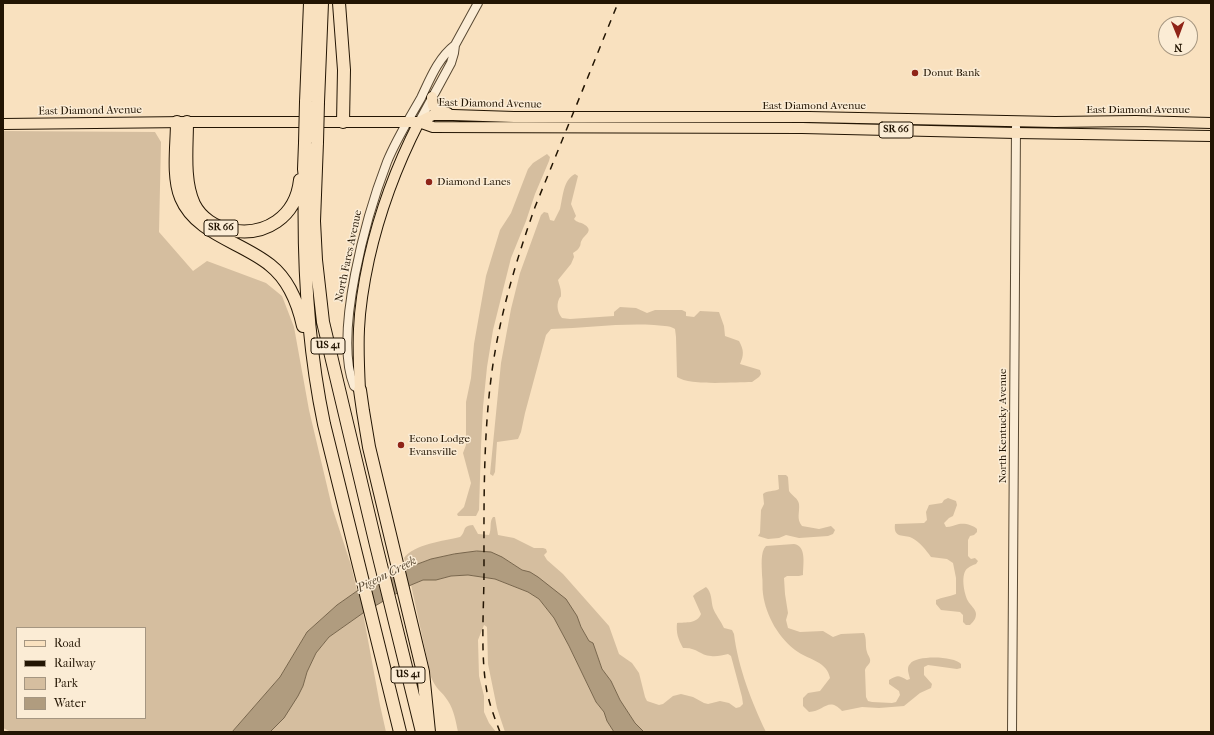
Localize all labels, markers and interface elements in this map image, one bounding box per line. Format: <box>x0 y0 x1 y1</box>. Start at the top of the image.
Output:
north arrow <box>1158 16 1198 56</box>
text: N <box>1174 41 1183 54</box>
place label: Donut Bank <box>923 66 980 80</box>
marker: Donut Bank <box>910 68 920 78</box>
street label: East Diamond Avenue <box>438 96 542 112</box>
street label: East Diamond Avenue <box>762 99 866 113</box>
street label: East Diamond Avenue <box>38 103 142 119</box>
street label: East Diamond Avenue <box>1086 103 1190 117</box>
road number: SR 66 <box>879 122 913 138</box>
place label: Diamond Lanes <box>437 175 511 189</box>
marker: Diamond Lanes <box>424 177 434 187</box>
street label: North Fares Avenue <box>333 209 365 303</box>
road number: SR 66 <box>204 220 238 236</box>
road number: US 41 <box>311 338 345 354</box>
street label: North Kentucky Avenue <box>996 369 1010 483</box>
place label: Econo Lodge Evansville <box>409 432 470 458</box>
marker: Econo Lodge Evansville <box>396 440 406 450</box>
water label: Pigeon Creek <box>355 554 419 596</box>
legend <box>16 627 146 719</box>
text: Road <box>54 636 81 650</box>
text: Railway <box>54 656 96 670</box>
road number: US 41 <box>391 667 425 683</box>
text: Park <box>54 676 78 690</box>
text: Water <box>54 696 86 710</box>

